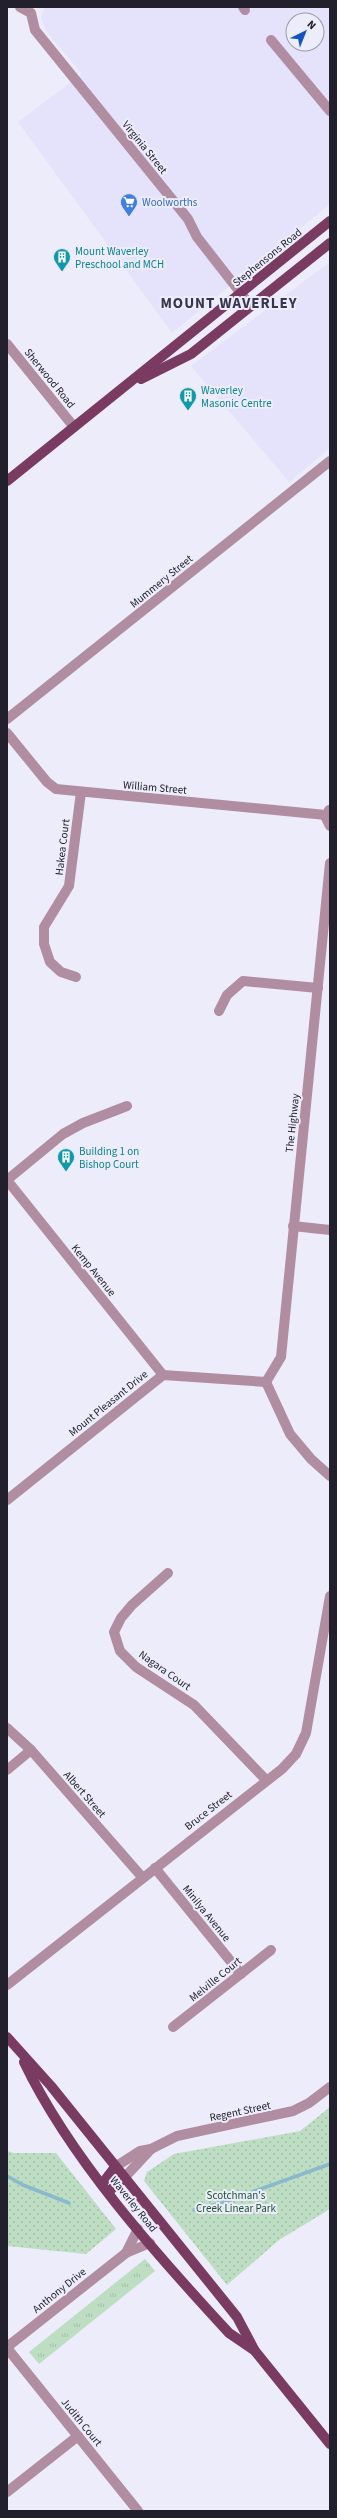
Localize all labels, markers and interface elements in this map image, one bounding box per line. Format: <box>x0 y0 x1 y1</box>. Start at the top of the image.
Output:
north arrow <box>285 12 325 52</box>
text: N <box>304 17 319 33</box>
street label: Virginia Street <box>119 118 171 177</box>
supermarket icon: Woolworths <box>119 192 139 217</box>
place label: Woolworths <box>142 195 198 210</box>
street label: Stephensons Road <box>229 225 305 290</box>
place label: Mount Waverley Preschool and MCH <box>75 244 164 272</box>
building icon: Mount Waverley Preschool and MCH <box>52 247 72 272</box>
district label: MOUNT WAVERLEY <box>160 293 298 314</box>
street label: Sherwood Road <box>21 345 78 411</box>
place label: Waverley Masonic Centre <box>201 383 272 411</box>
building icon: Waverley Masonic Centre <box>178 386 198 411</box>
street label: Mummery Street <box>127 551 196 611</box>
street label: William Street <box>122 777 188 798</box>
street label: Hakea Court <box>52 818 73 876</box>
street label: The Highway <box>282 1093 303 1153</box>
place label: Building 1 on Bishop Court <box>79 1144 139 1172</box>
building icon: Building 1 on Bishop Court <box>56 1147 76 1172</box>
street label: Kemp Avenue <box>68 1241 120 1300</box>
street label: Mount Pleasant Drive <box>66 1366 151 1440</box>
street label: Nagara Court <box>136 1647 194 1694</box>
street label: Albert Street <box>60 1768 109 1821</box>
street label: Bruce Street <box>182 1787 235 1834</box>
street label: Minilya Avenue <box>179 1882 234 1945</box>
street label: Melville Court <box>186 1954 245 2005</box>
street label: Regent Street <box>208 2098 272 2125</box>
street label: Waverley Road <box>106 2173 161 2235</box>
park label: Scotchman's Creek Linear Park <box>196 2188 277 2216</box>
street label: Anthony Drive <box>29 2264 90 2317</box>
street label: Judith Court <box>58 2395 106 2450</box>

